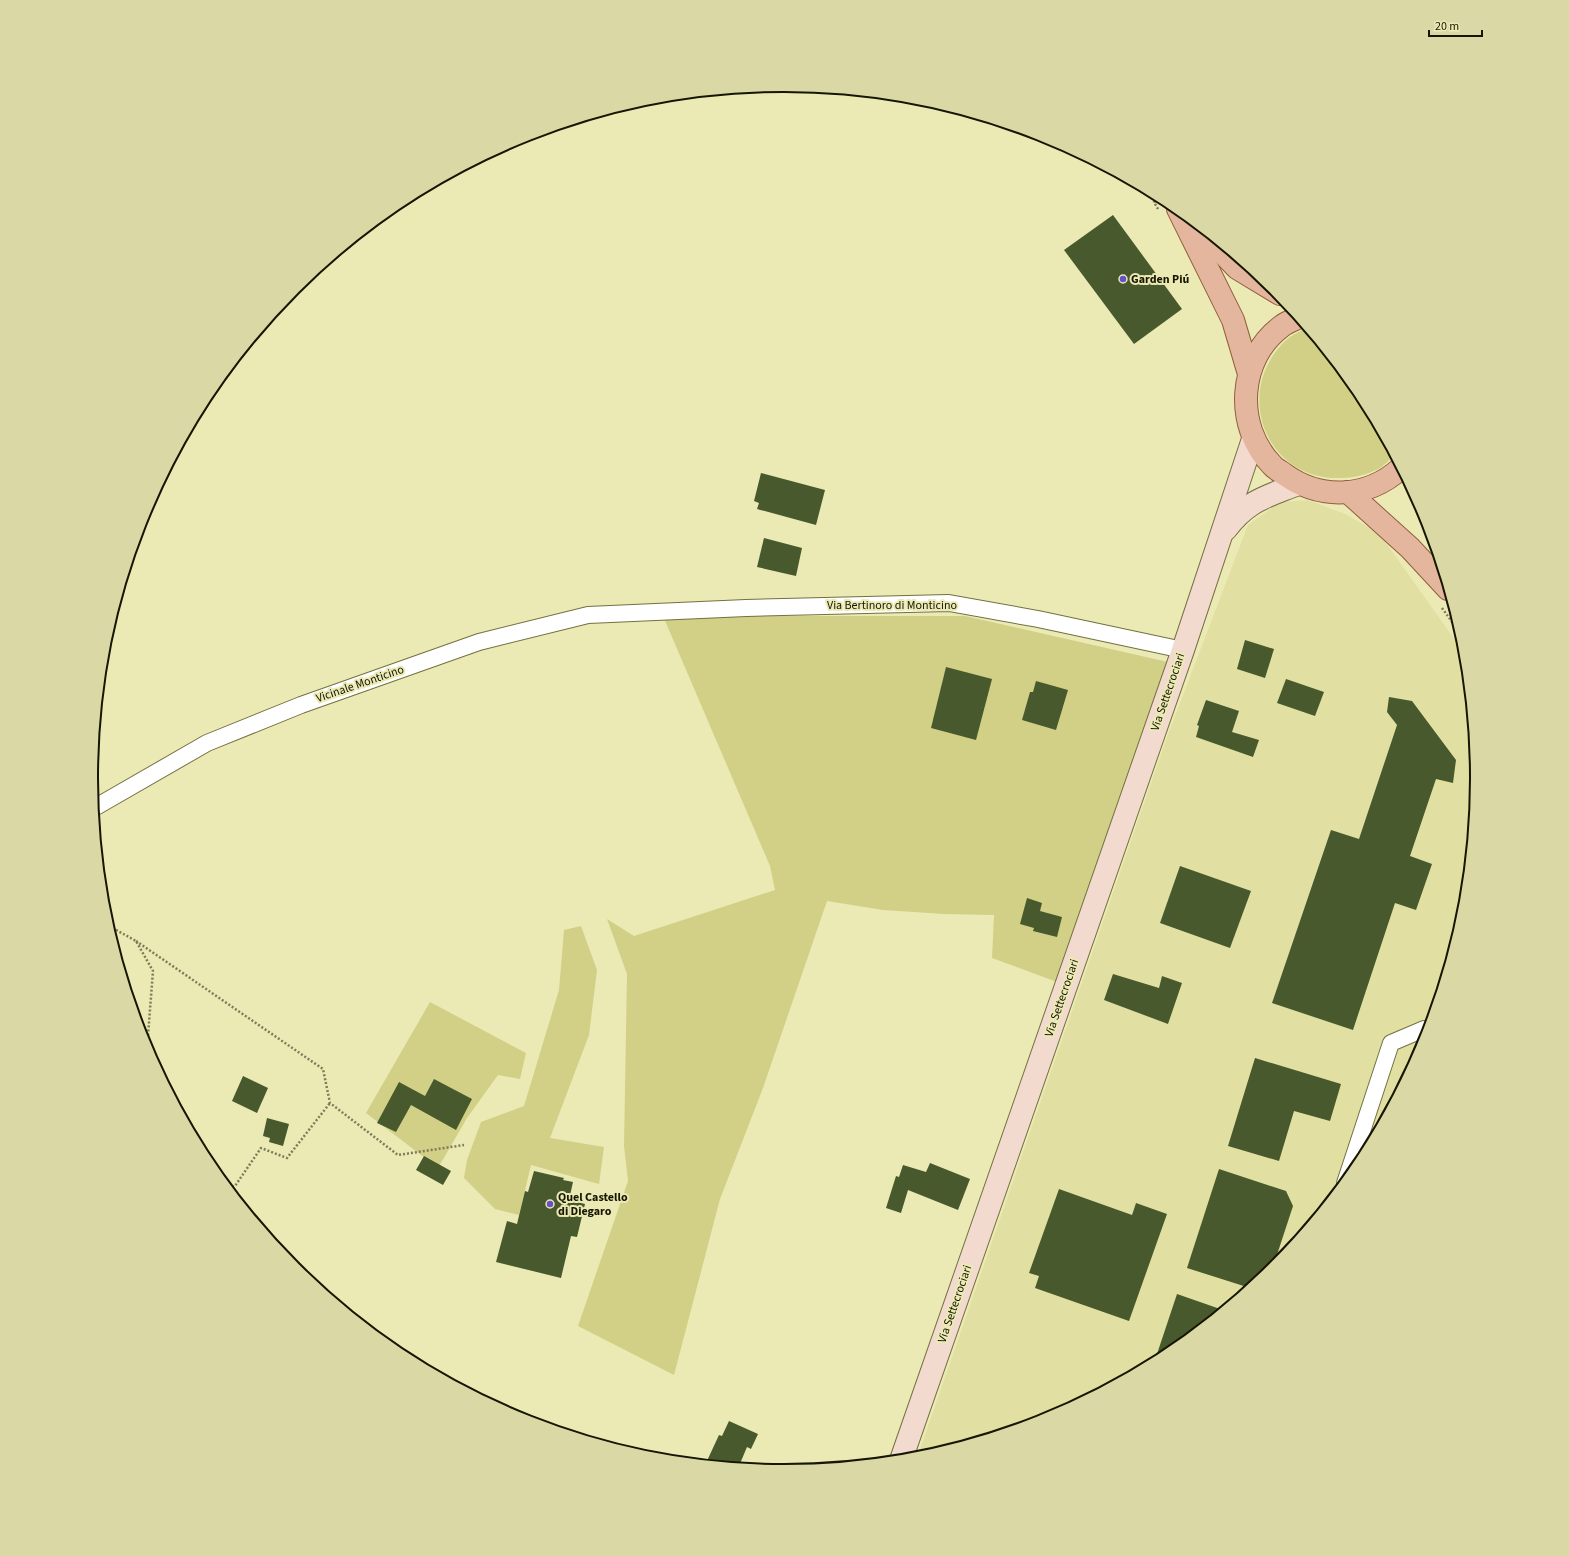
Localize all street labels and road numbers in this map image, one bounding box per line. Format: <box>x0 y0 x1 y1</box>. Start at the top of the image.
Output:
street label: Via Bertinoro di Monticino <box>827 597 957 614</box>
street label: Via Settecrociari <box>1147 651 1189 733</box>
street label: Vicinale Monticino <box>314 661 406 707</box>
street label: Via Settecrociari <box>1041 957 1083 1039</box>
street label: Via Settecrociari <box>934 1263 976 1345</box>

